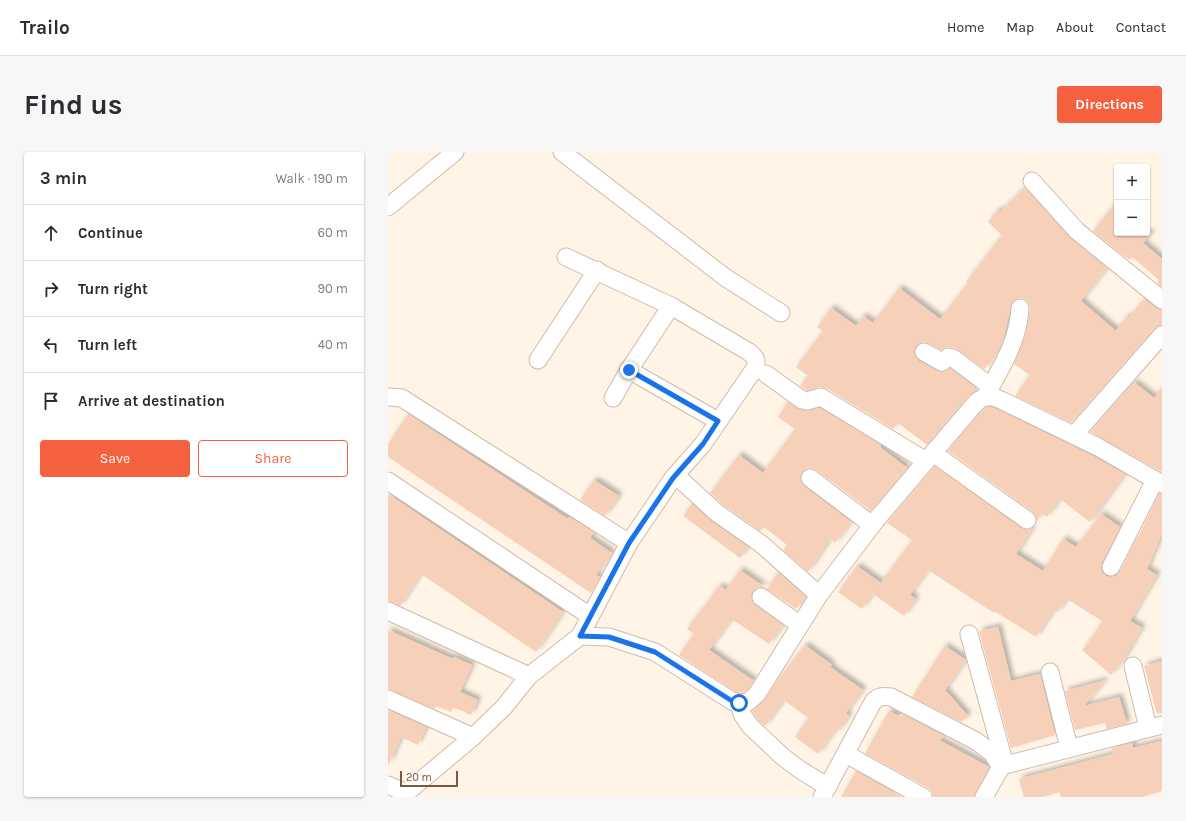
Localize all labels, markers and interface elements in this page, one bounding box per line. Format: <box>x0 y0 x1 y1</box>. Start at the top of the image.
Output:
text: Trailo <box>20 17 70 39</box>
text: Home <box>947 19 984 36</box>
text: Map <box>1006 19 1034 36</box>
text: About <box>1056 19 1094 36</box>
text: Contact <box>1116 19 1166 36</box>
button: Directions <box>1057 86 1162 123</box>
text: Find us <box>24 88 123 121</box>
map controls <box>1114 164 1150 236</box>
button: + <box>1114 164 1150 200</box>
text: 3 min <box>40 168 87 188</box>
text: Walk · 190 m <box>275 171 348 186</box>
button: − <box>1114 200 1150 236</box>
icon: ahead <box>40 222 62 244</box>
text: Continue <box>78 224 143 242</box>
text: 60 m <box>318 225 348 240</box>
icon: right <box>40 278 62 300</box>
text: Turn right <box>78 280 148 298</box>
text: 90 m <box>317 281 348 296</box>
icon: left <box>40 334 62 356</box>
text: Turn left <box>78 336 137 354</box>
text: 40 m <box>318 337 348 352</box>
route end <box>620 361 638 379</box>
icon: arrive <box>40 390 62 412</box>
text: Arrive at destination <box>78 392 225 410</box>
button: Save <box>40 440 190 477</box>
button: Share <box>198 440 348 477</box>
route start <box>730 694 748 712</box>
scale bar <box>400 769 458 788</box>
text: 20 m <box>406 771 432 784</box>

